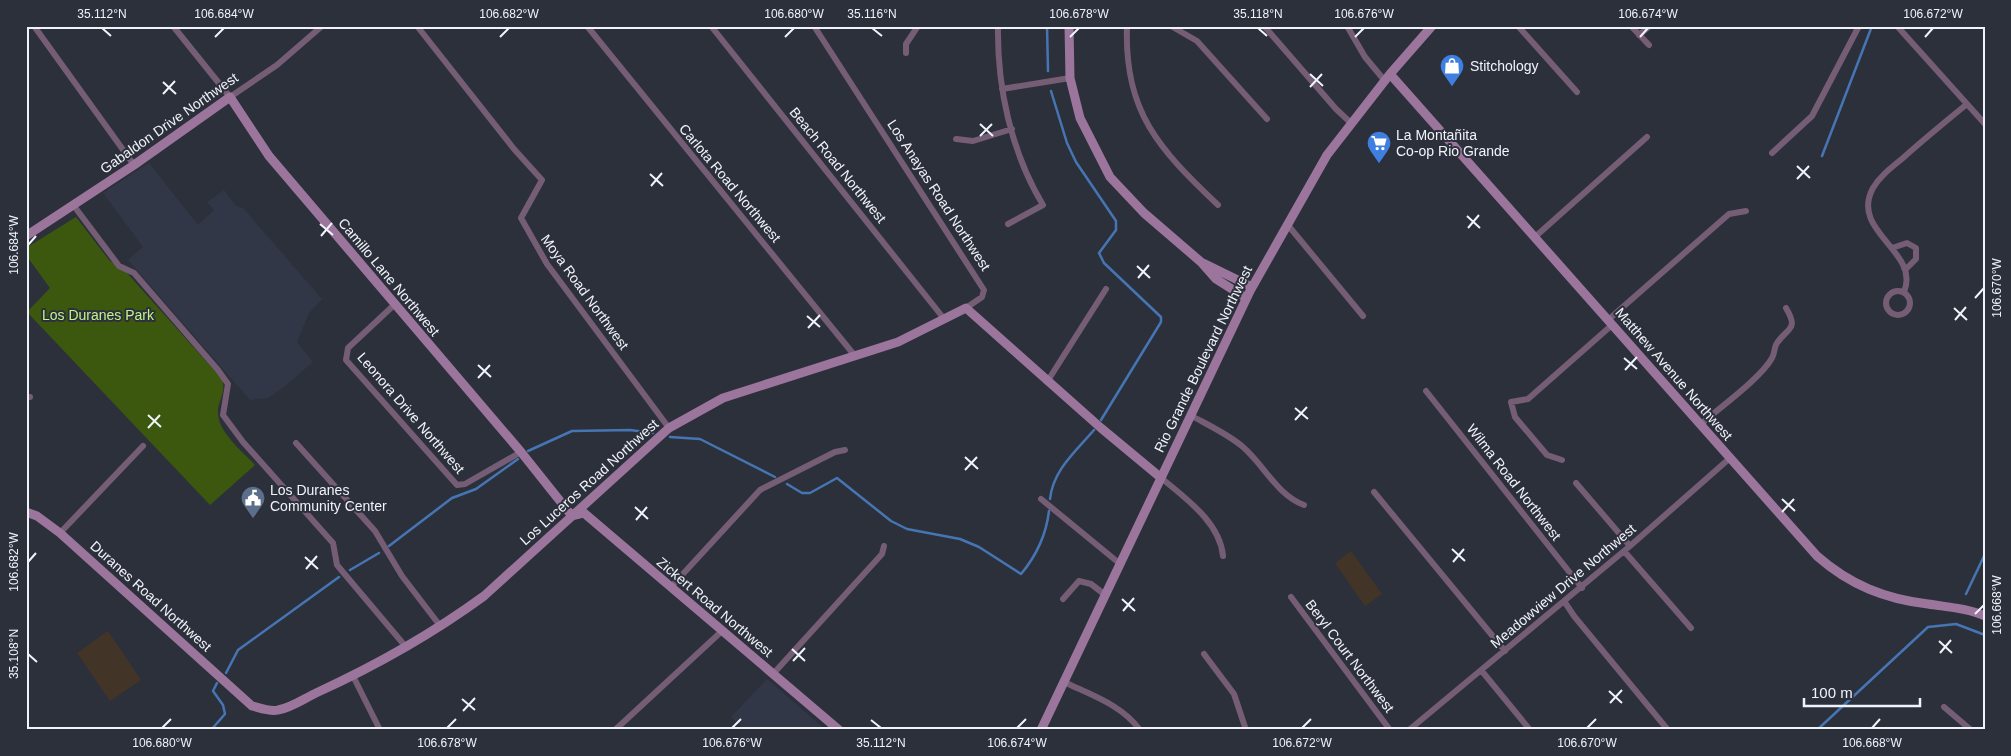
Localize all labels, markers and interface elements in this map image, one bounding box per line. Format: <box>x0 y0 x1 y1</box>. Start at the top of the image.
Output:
text: 35.112°N <box>77 7 127 21</box>
text: 106.684°W <box>194 7 254 21</box>
text: 106.682°W <box>479 7 539 21</box>
text: 106.680°W <box>764 7 824 21</box>
text: 35.116°N <box>847 7 897 21</box>
text: 106.678°W <box>1049 7 1109 21</box>
text: 35.118°N <box>1233 7 1283 21</box>
text: 106.676°W <box>1334 7 1394 21</box>
text: 106.674°W <box>1618 7 1678 21</box>
text: 106.672°W <box>1903 7 1963 21</box>
shop icon: Stitchology <box>1439 53 1465 87</box>
place label: Stitchology <box>1470 58 1538 74</box>
street label: Gabaldon Drive Northwest <box>97 69 241 177</box>
street label: Beach Road Northwest <box>786 104 890 226</box>
street label: Los Anayas Road Northwest <box>884 117 994 274</box>
street label: Carlota Road Northwest <box>676 121 784 245</box>
place label: La Montañita Co-op Rio Grande <box>1396 127 1510 159</box>
supermarket icon: La Montañita Co-op Rio Grande <box>1366 130 1392 164</box>
text: 106.684°W <box>7 215 21 275</box>
street label: Camillo Lane Northwest <box>335 215 443 339</box>
street label: Moya Road Northwest <box>538 231 632 353</box>
text: 106.670°W <box>1990 258 2004 318</box>
street label: Rio Grande Boulevard Northwest <box>1151 263 1255 455</box>
street label: Matthew Avenue Northwest <box>1612 305 1736 444</box>
park label: Los Duranes Park <box>42 307 155 323</box>
street label: Leonora Drive Northwest <box>354 349 468 477</box>
street label: Los Luceros Road Northwest <box>517 416 662 548</box>
street label: Wilma Road Northwest <box>1464 421 1564 543</box>
place label: Los Duranes Community Center <box>270 482 387 514</box>
public building icon: Los Duranes Community Center <box>240 485 266 519</box>
street label: Meadowview Drive Northwest <box>1487 521 1639 651</box>
text: 106.682°W <box>7 532 21 592</box>
street label: Duranes Road Northwest <box>87 537 215 655</box>
street label: Zickert Road Northwest <box>654 554 776 660</box>
text: 106.668°W <box>1990 575 2004 635</box>
street label: Beryl Court Northwest <box>1302 597 1398 716</box>
text: 35.108°N <box>7 629 21 679</box>
scale bar <box>1804 676 1920 708</box>
text: 100 m <box>1811 684 1853 701</box>
text: 106.680°W <box>132 736 192 750</box>
text: 106.678°W <box>417 736 477 750</box>
text: 106.676°W <box>702 736 762 750</box>
text: 35.112°N <box>856 736 906 750</box>
text: 106.674°W <box>987 736 1047 750</box>
text: 106.672°W <box>1272 736 1332 750</box>
text: 106.670°W <box>1557 736 1617 750</box>
text: 106.668°W <box>1842 736 1902 750</box>

